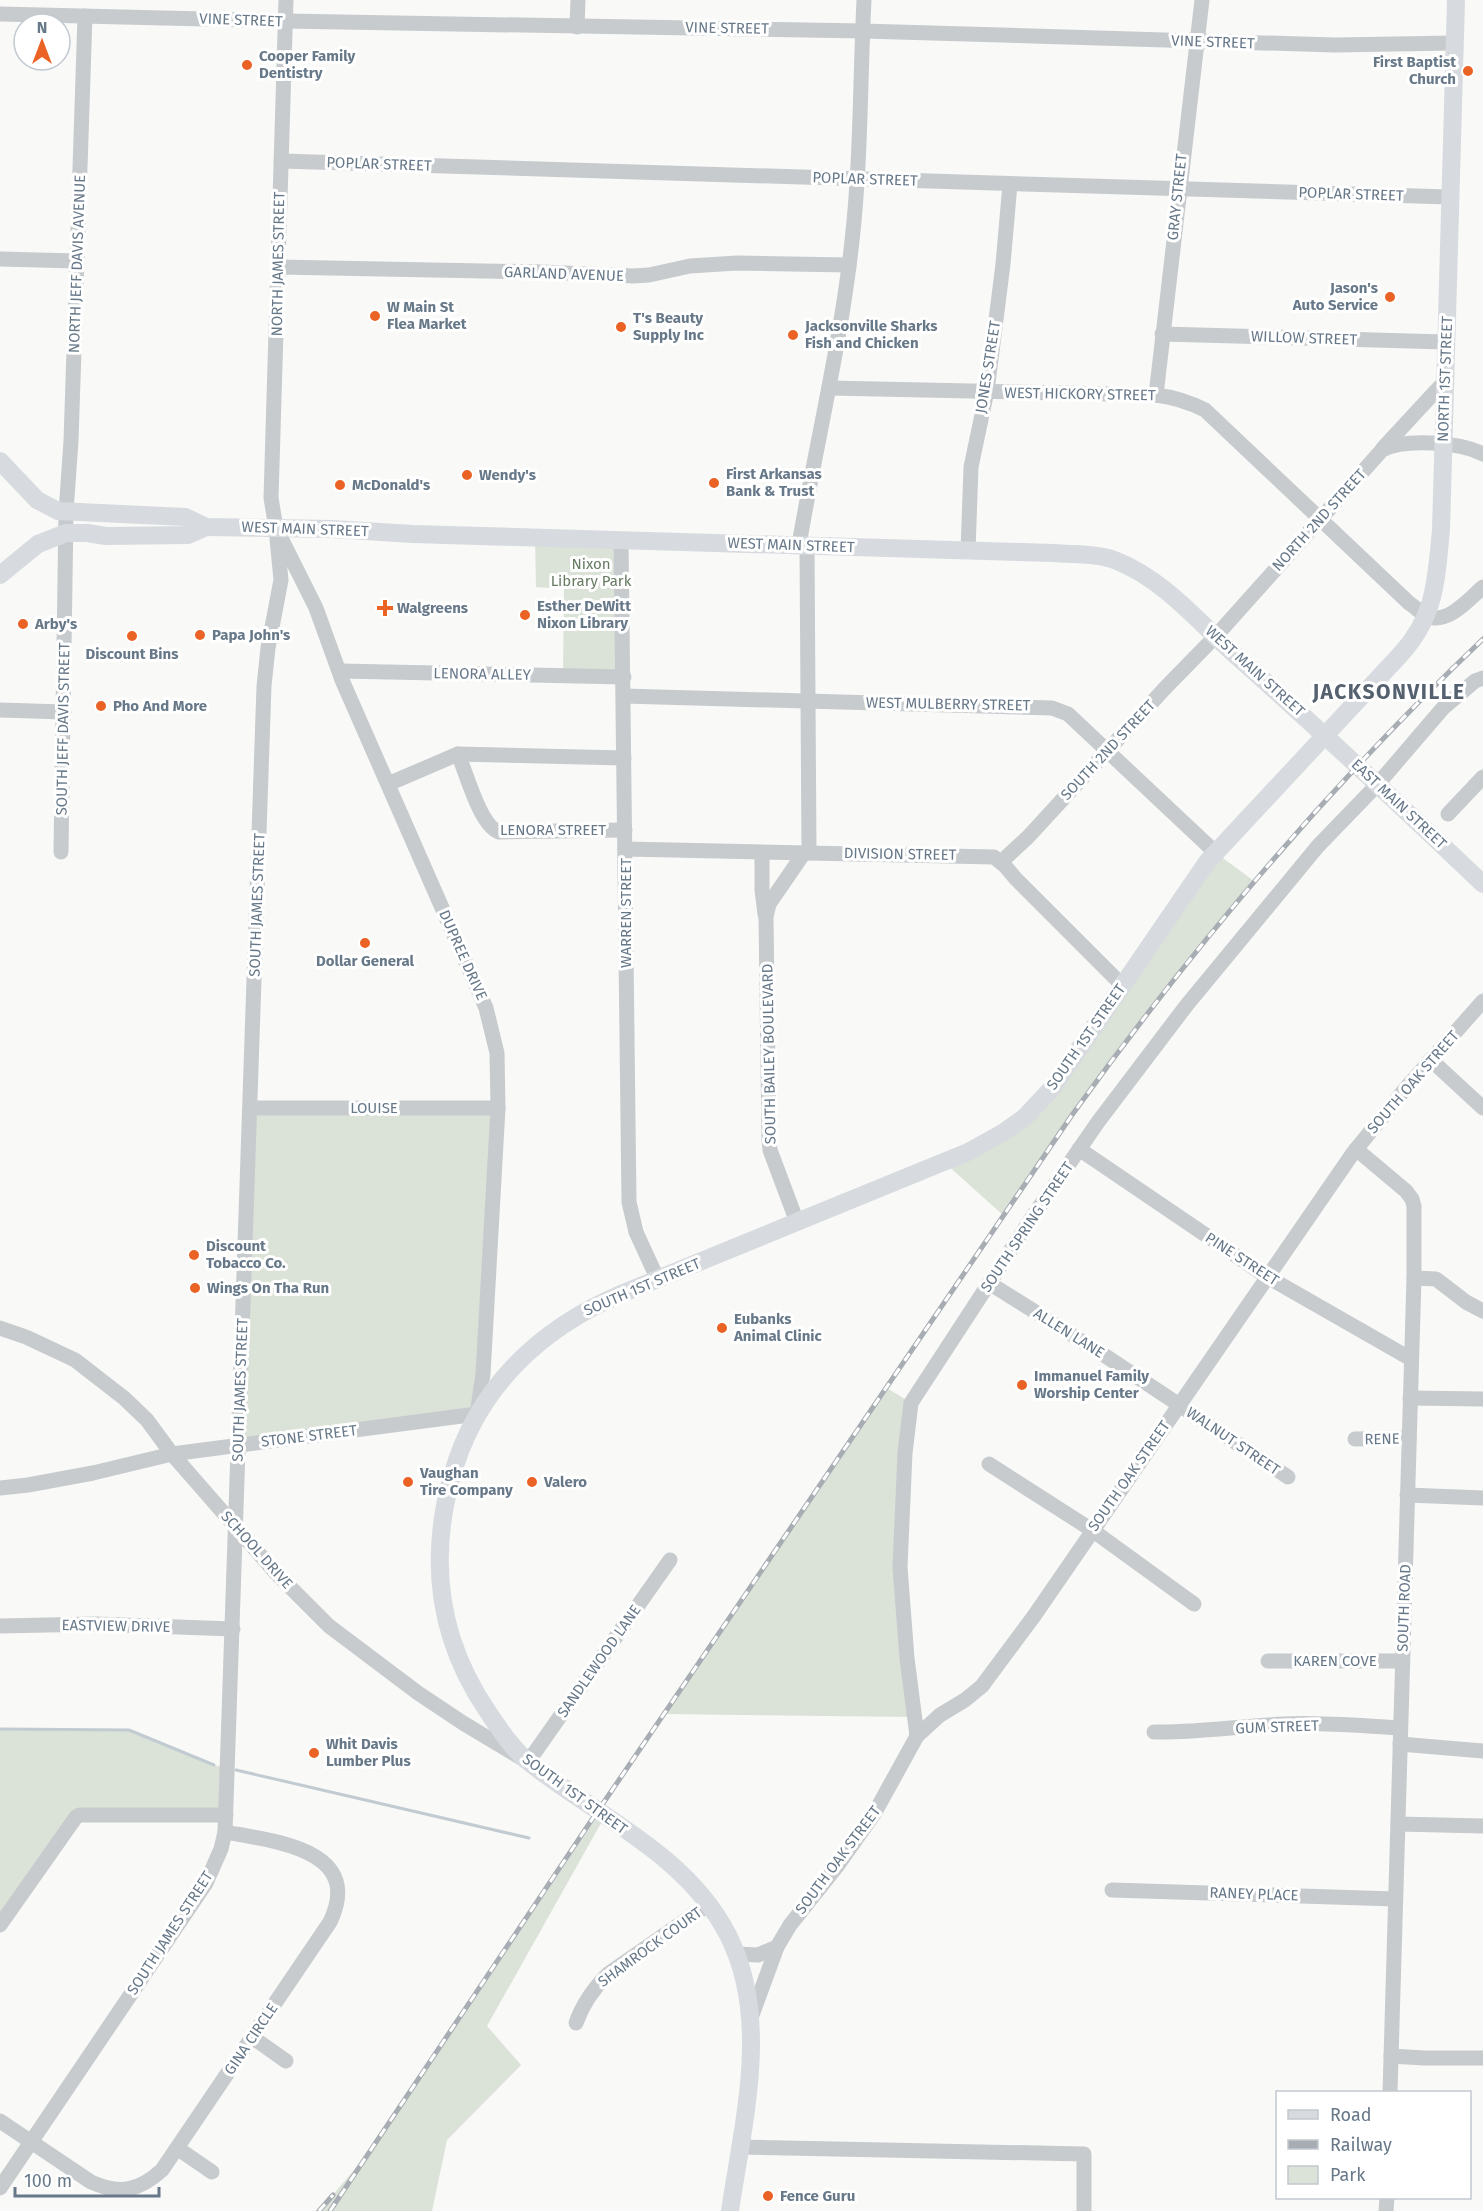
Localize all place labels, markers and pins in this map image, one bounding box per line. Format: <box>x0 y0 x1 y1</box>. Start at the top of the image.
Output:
place label: Cooper Family Dentistry <box>259 47 355 82</box>
place label: First Baptist Church <box>1373 53 1456 88</box>
marker: Cooper Family Dentistry <box>240 58 254 72</box>
marker: First Baptist Church <box>1461 64 1475 78</box>
place label: Jason's Auto Service <box>1292 279 1378 314</box>
marker: Jason's Auto Service <box>1383 290 1397 304</box>
place label: W Main St Flea Market <box>387 298 467 333</box>
marker: W Main St Flea Market <box>368 309 382 323</box>
place label: T's Beauty Supply Inc <box>633 309 705 344</box>
place label: Jacksonville Sharks Fish and Chicken <box>804 317 937 352</box>
marker: T's Beauty Supply Inc <box>614 320 628 334</box>
marker: Jacksonville Sharks Fish and Chicken <box>786 328 800 342</box>
place label: First Arkansas Bank & Trust <box>726 465 822 500</box>
place label: Wendy's <box>479 466 536 484</box>
marker: Wendy's <box>460 468 474 482</box>
place label: McDonald's <box>352 476 430 494</box>
marker: First Arkansas Bank & Trust <box>707 476 721 490</box>
marker: McDonald's <box>333 478 347 492</box>
place label: Esther DeWitt Nixon Library <box>537 597 631 632</box>
place label: Walgreens <box>397 599 468 617</box>
marker: Walgreens <box>378 601 392 615</box>
marker: Esther DeWitt Nixon Library <box>518 608 532 622</box>
place label: Arby's <box>34 615 77 633</box>
marker: Arby's <box>16 617 30 631</box>
place label: Papa John's <box>212 626 290 644</box>
marker: Papa John's <box>193 628 207 642</box>
marker: Discount Bins <box>125 629 139 643</box>
place label: Discount Bins <box>86 645 178 663</box>
place label: Pho And More <box>113 697 207 715</box>
marker: Pho And More <box>94 699 108 713</box>
marker: Dollar General <box>358 936 372 950</box>
place label: Dollar General <box>316 952 415 970</box>
place label: Discount Tobacco Co. <box>206 1237 286 1272</box>
marker: Discount Tobacco Co. <box>187 1248 201 1262</box>
place label: Wings On Tha Run <box>207 1279 329 1297</box>
marker: Wings On Tha Run <box>188 1281 202 1295</box>
place label: Eubanks Animal Clinic <box>733 1310 823 1345</box>
marker: Eubanks Animal Clinic <box>715 1321 729 1335</box>
place label: Immanuel Family Worship Center <box>1034 1367 1149 1402</box>
marker: Immanuel Family Worship Center <box>1015 1378 1029 1392</box>
place label: Vaughan Tire Company <box>419 1464 513 1499</box>
place label: Valero <box>543 1473 587 1491</box>
marker: Vaughan Tire Company <box>401 1475 415 1489</box>
marker: Valero <box>525 1475 539 1489</box>
place label: Whit Davis Lumber Plus <box>326 1735 411 1770</box>
marker: Whit Davis Lumber Plus <box>307 1746 321 1760</box>
place label: Fence Guru <box>780 2187 855 2205</box>
marker: Fence Guru <box>761 2189 775 2203</box>

